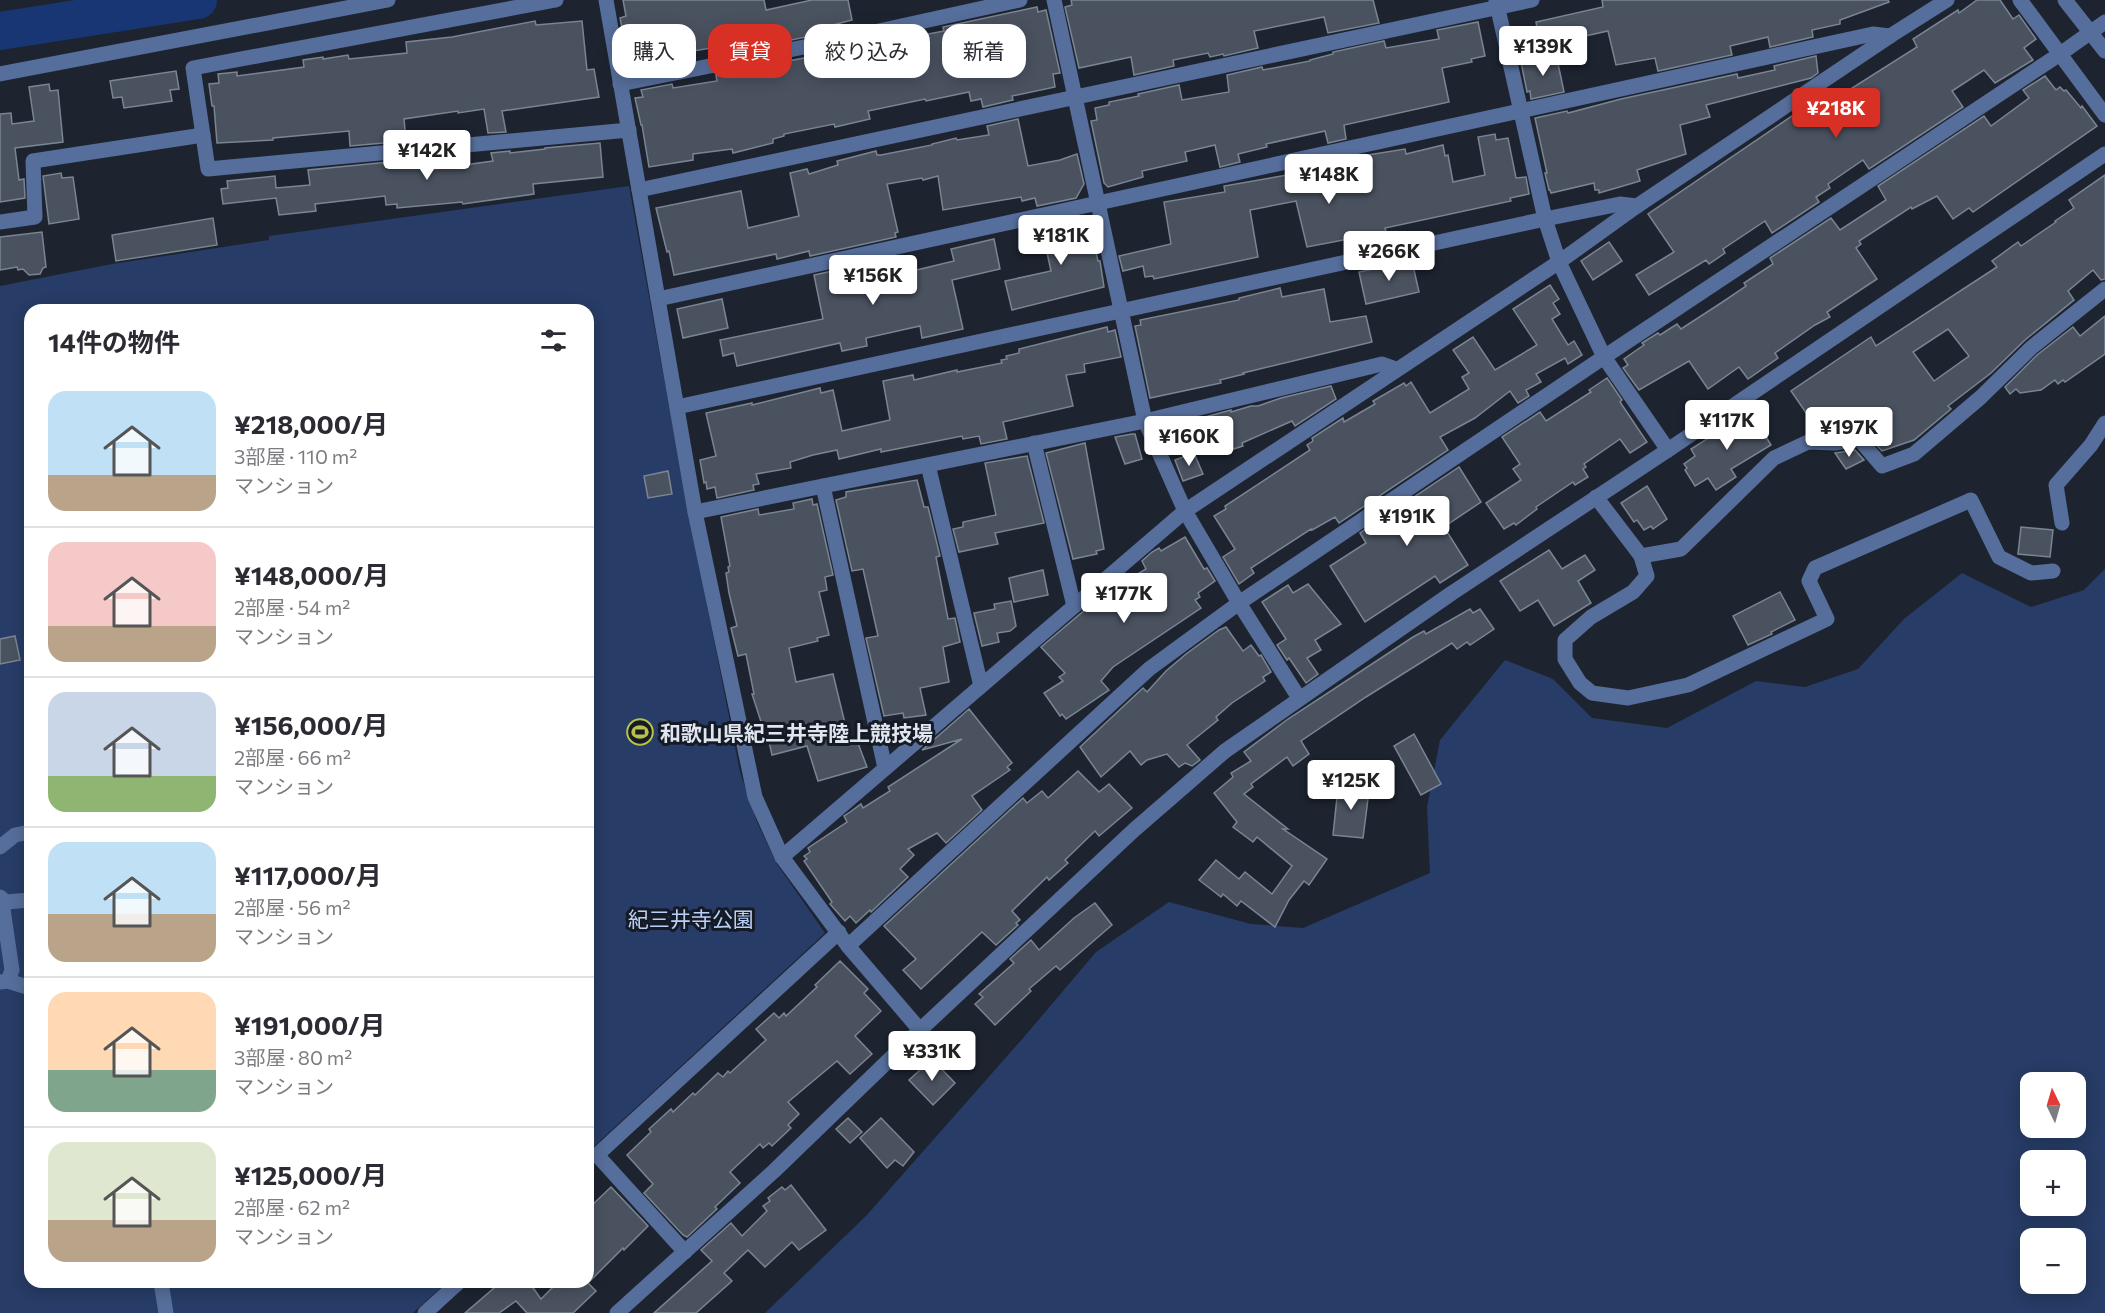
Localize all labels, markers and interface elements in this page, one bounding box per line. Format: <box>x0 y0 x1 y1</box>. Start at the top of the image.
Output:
chip: 購入 <box>612 24 696 78</box>
chip: 賃貸 <box>708 24 792 78</box>
chip: 絞り込み <box>804 24 930 78</box>
chip: 新着 <box>942 24 1026 78</box>
pin: ¥139K <box>1501 26 1585 77</box>
text: ¥139K <box>1513 33 1573 57</box>
pin: ¥218K <box>1794 88 1878 139</box>
text: ¥218K <box>1806 95 1866 119</box>
pin: ¥142K <box>385 130 469 181</box>
text: ¥142K <box>397 137 457 161</box>
pin: ¥148K <box>1287 154 1371 205</box>
text: ¥148K <box>1299 161 1359 185</box>
pin: ¥181K <box>1019 215 1103 266</box>
text: ¥181K <box>1032 222 1090 246</box>
pin: ¥266K <box>1347 231 1431 282</box>
text: ¥266K <box>1358 238 1420 262</box>
pin: ¥156K <box>831 255 915 306</box>
text: ¥156K <box>843 262 903 286</box>
icon: filters <box>537 324 570 357</box>
text: 14件の物件 <box>48 326 180 357</box>
pin: ¥117K <box>1685 400 1769 451</box>
text: ¥117K <box>1699 407 1755 431</box>
pin: ¥197K <box>1807 407 1891 458</box>
text: ¥218,000/月 <box>234 408 388 439</box>
text: ¥197K <box>1820 414 1878 438</box>
icon: home <box>96 415 168 487</box>
pin: ¥160K <box>1147 416 1231 467</box>
text: ¥160K <box>1158 423 1220 447</box>
text: 3部屋 · 110 m² <box>234 444 357 468</box>
text: マンション <box>234 473 334 497</box>
pin: ¥191K <box>1365 496 1449 547</box>
text: ¥191K <box>1378 503 1436 527</box>
text: ¥148,000/月 <box>234 559 389 590</box>
icon: home <box>96 566 168 638</box>
pin: ¥177K <box>1082 573 1166 624</box>
text: ¥177K <box>1095 580 1153 604</box>
text: 2部屋 · 54 m² <box>234 595 350 619</box>
text: マンション <box>234 624 334 648</box>
text: ¥156,000/月 <box>234 709 389 740</box>
icon: home <box>96 716 168 788</box>
sports icon: 和歌山県紀三井寺陸上競技場 <box>625 717 655 747</box>
place label: 和歌山県紀三井寺陸上競技場 <box>660 720 933 745</box>
text: 2部屋 · 66 m² <box>234 745 351 769</box>
pin: ¥125K <box>1309 760 1393 811</box>
text: ¥125K <box>1322 767 1380 791</box>
text: マンション <box>234 774 334 798</box>
text: ¥117,000/月 <box>234 859 382 890</box>
icon: home <box>96 866 168 938</box>
text: 2部屋 · 56 m² <box>234 895 350 919</box>
park label: 紀三井寺公園 <box>628 906 754 931</box>
text: マンション <box>234 924 334 948</box>
text: ¥191,000/月 <box>234 1009 385 1040</box>
icon: home <box>96 1016 168 1088</box>
pin: ¥331K <box>890 1031 974 1082</box>
text: ¥331K <box>902 1038 962 1062</box>
text: 3部屋 · 80 m² <box>234 1045 352 1069</box>
north arrow <box>2020 1072 2086 1138</box>
map controls <box>2020 1072 2086 1294</box>
text: マンション <box>234 1074 334 1098</box>
button: + <box>2020 1150 2086 1216</box>
text: ¥125,000/月 <box>234 1159 387 1190</box>
icon: home <box>96 1166 168 1238</box>
text: 2部屋 · 62 m² <box>234 1195 350 1219</box>
text: マンション <box>234 1224 334 1248</box>
button: − <box>2020 1228 2086 1294</box>

